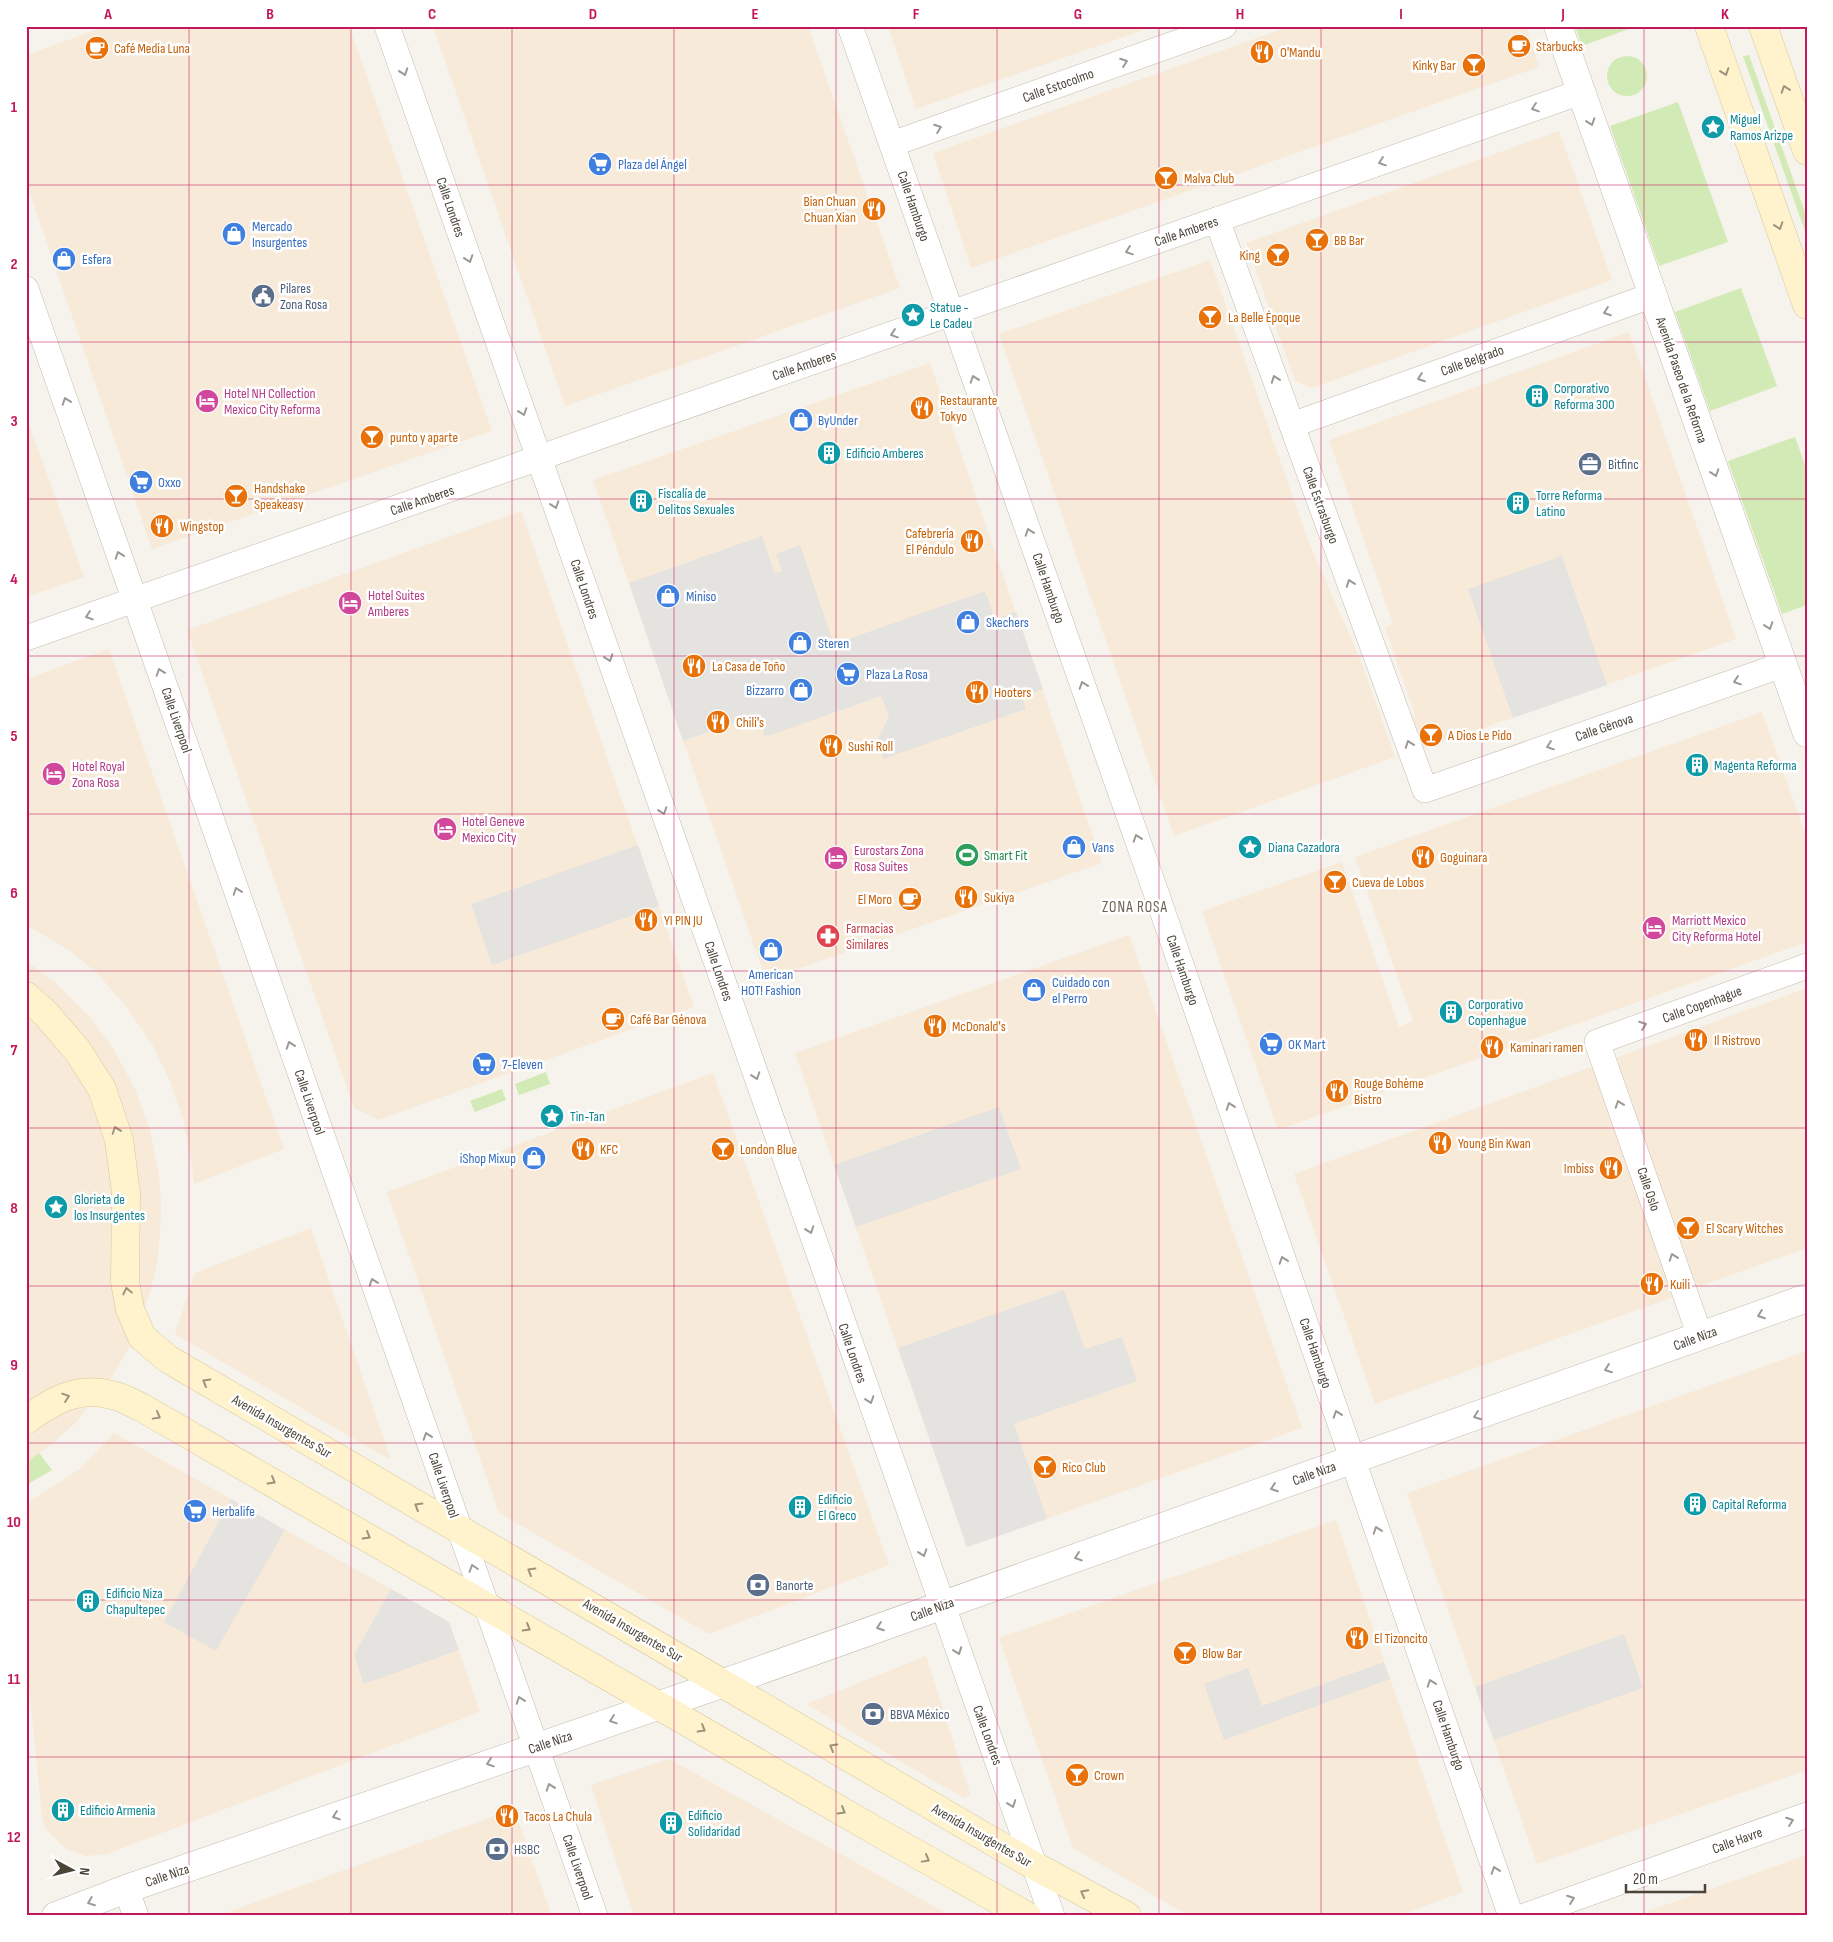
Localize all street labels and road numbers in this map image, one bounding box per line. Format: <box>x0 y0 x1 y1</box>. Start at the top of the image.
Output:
street label: Calle Estocolmo <box>1020 65 1096 106</box>
street label: Calle Hamburgo <box>894 169 934 244</box>
street label: Calle Londres <box>432 175 469 239</box>
street label: Calle Amberes <box>1152 213 1220 250</box>
street label: Avenida Paseo de la Reforma <box>1652 314 1711 446</box>
street label: Calle Belgrado <box>1438 341 1506 380</box>
street label: Calle Amberes <box>770 347 838 384</box>
street label: Calle Estrasburgo <box>1299 464 1342 546</box>
street label: Calle Amberes <box>388 482 456 519</box>
street label: Calle Hamburgo <box>1029 551 1069 626</box>
street label: Calle Londres <box>566 557 603 621</box>
street label: Calle Liverpool <box>157 685 196 755</box>
street label: Calle Génova <box>1573 710 1635 745</box>
street label: Calle Hamburgo <box>1163 933 1203 1008</box>
street label: Calle Londres <box>700 939 737 1003</box>
street label: Calle Copenhague <box>1660 982 1744 1027</box>
street label: Calle Liverpool <box>290 1067 329 1137</box>
street label: Calle Oslo <box>1633 1165 1664 1214</box>
street label: Calle Hamburgo <box>1296 1316 1336 1391</box>
street label: Calle Londres <box>834 1321 871 1385</box>
street label: Calle Niza <box>1671 1323 1719 1354</box>
street label: Avenida Insurgentes Sur <box>228 1390 335 1462</box>
street label: Calle Liverpool <box>424 1450 463 1520</box>
street label: Calle Niza <box>1290 1458 1338 1489</box>
street label: Avenida Insurgentes Sur <box>579 1594 686 1666</box>
street label: Calle Niza <box>908 1594 956 1625</box>
street label: Calle Hamburgo <box>1429 1698 1469 1773</box>
street label: Calle Londres <box>969 1703 1006 1767</box>
street label: Calle Niza <box>526 1727 574 1758</box>
street label: Avenida Insurgentes Sur <box>928 1799 1035 1871</box>
street label: Calle Havre <box>1710 1824 1765 1857</box>
street label: Calle Liverpool <box>558 1832 597 1902</box>
street label: Calle Niza <box>143 1860 191 1891</box>

